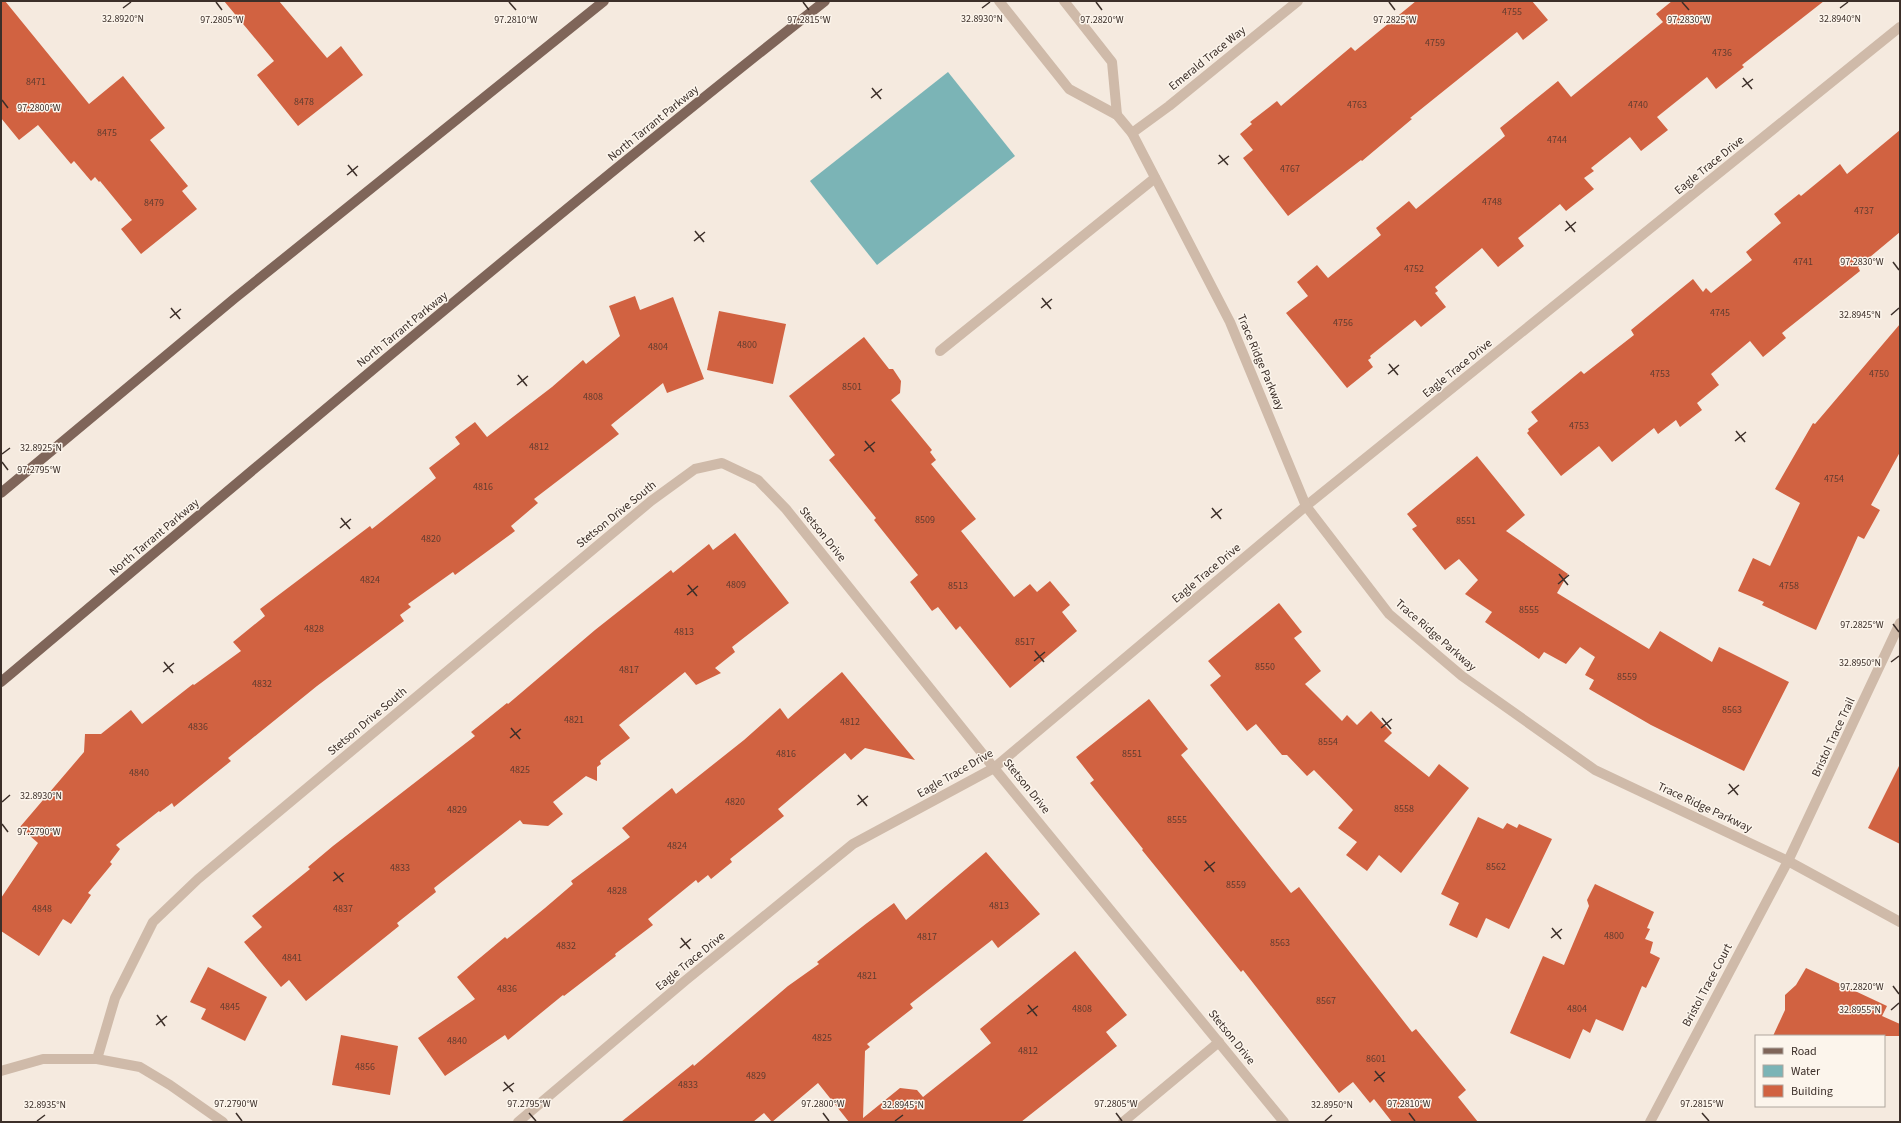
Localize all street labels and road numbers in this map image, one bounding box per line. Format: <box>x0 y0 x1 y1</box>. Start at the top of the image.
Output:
street label: Emerald Trace Way <box>1165 22 1250 95</box>
street label: North Tarrant Parkway <box>604 81 703 165</box>
street label: Eagle Trace Drive <box>1671 132 1748 199</box>
street label: North Tarrant Parkway <box>353 287 452 371</box>
street label: Trace Ridge Parkway <box>1233 312 1289 413</box>
street label: Eagle Trace Drive <box>1419 335 1496 402</box>
street label: Stetson Drive South <box>573 477 660 552</box>
street label: North Tarrant Parkway <box>106 494 203 580</box>
street label: Stetson Drive <box>795 503 850 565</box>
street label: Eagle Trace Drive <box>1168 539 1244 607</box>
street label: Trace Ridge Parkway <box>1391 595 1480 676</box>
street label: Stetson Drive South <box>324 683 411 760</box>
street label: Bristol Trace Trail <box>1808 695 1859 780</box>
street label: Eagle Trace Drive <box>914 745 996 802</box>
street label: Stetson Drive <box>999 755 1054 817</box>
street label: Trace Ridge Parkway <box>1655 778 1755 837</box>
street label: Eagle Trace Drive <box>652 928 729 995</box>
street label: Bristol Trace Court <box>1678 940 1737 1030</box>
street label: Stetson Drive <box>1204 1006 1259 1068</box>

